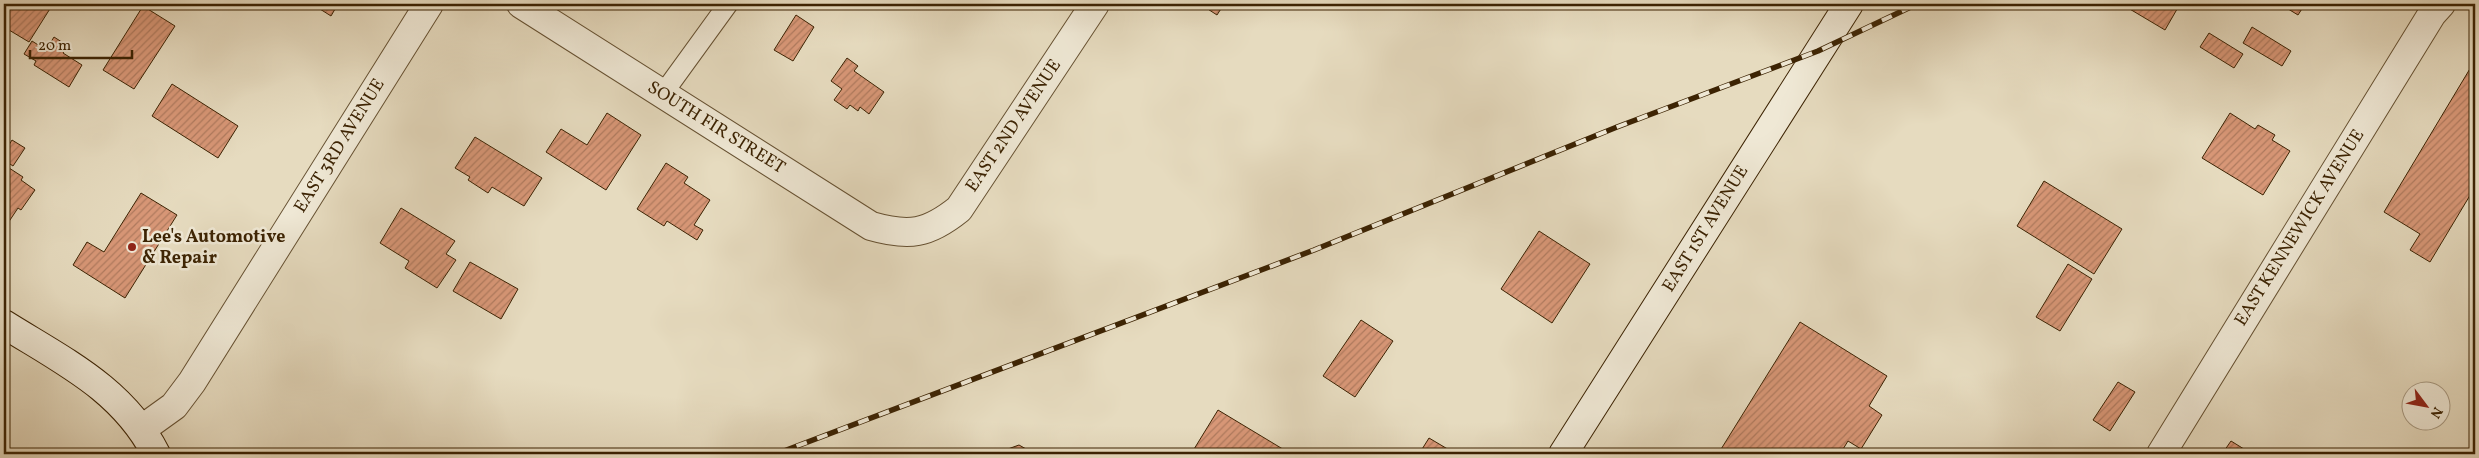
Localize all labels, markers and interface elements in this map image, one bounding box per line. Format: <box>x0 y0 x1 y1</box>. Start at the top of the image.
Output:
scale bar <box>30 28 132 60</box>
text: 20 m <box>38 36 71 57</box>
street label: EAST 2ND AVENUE <box>960 54 1068 197</box>
street label: EAST 3RD AVENUE <box>289 74 391 218</box>
street label: SOUTH FIR STREET <box>642 75 790 181</box>
street label: EAST KENNEWICK AVENUE <box>2229 125 2371 331</box>
street label: EAST 1ST AVENUE <box>1657 161 1755 297</box>
place label: Lee's Automotive & Repair <box>142 225 285 271</box>
marker: Lee's Automotive & Repair <box>126 241 138 253</box>
north arrow <box>2402 380 2452 430</box>
text: N <box>2425 403 2447 421</box>

